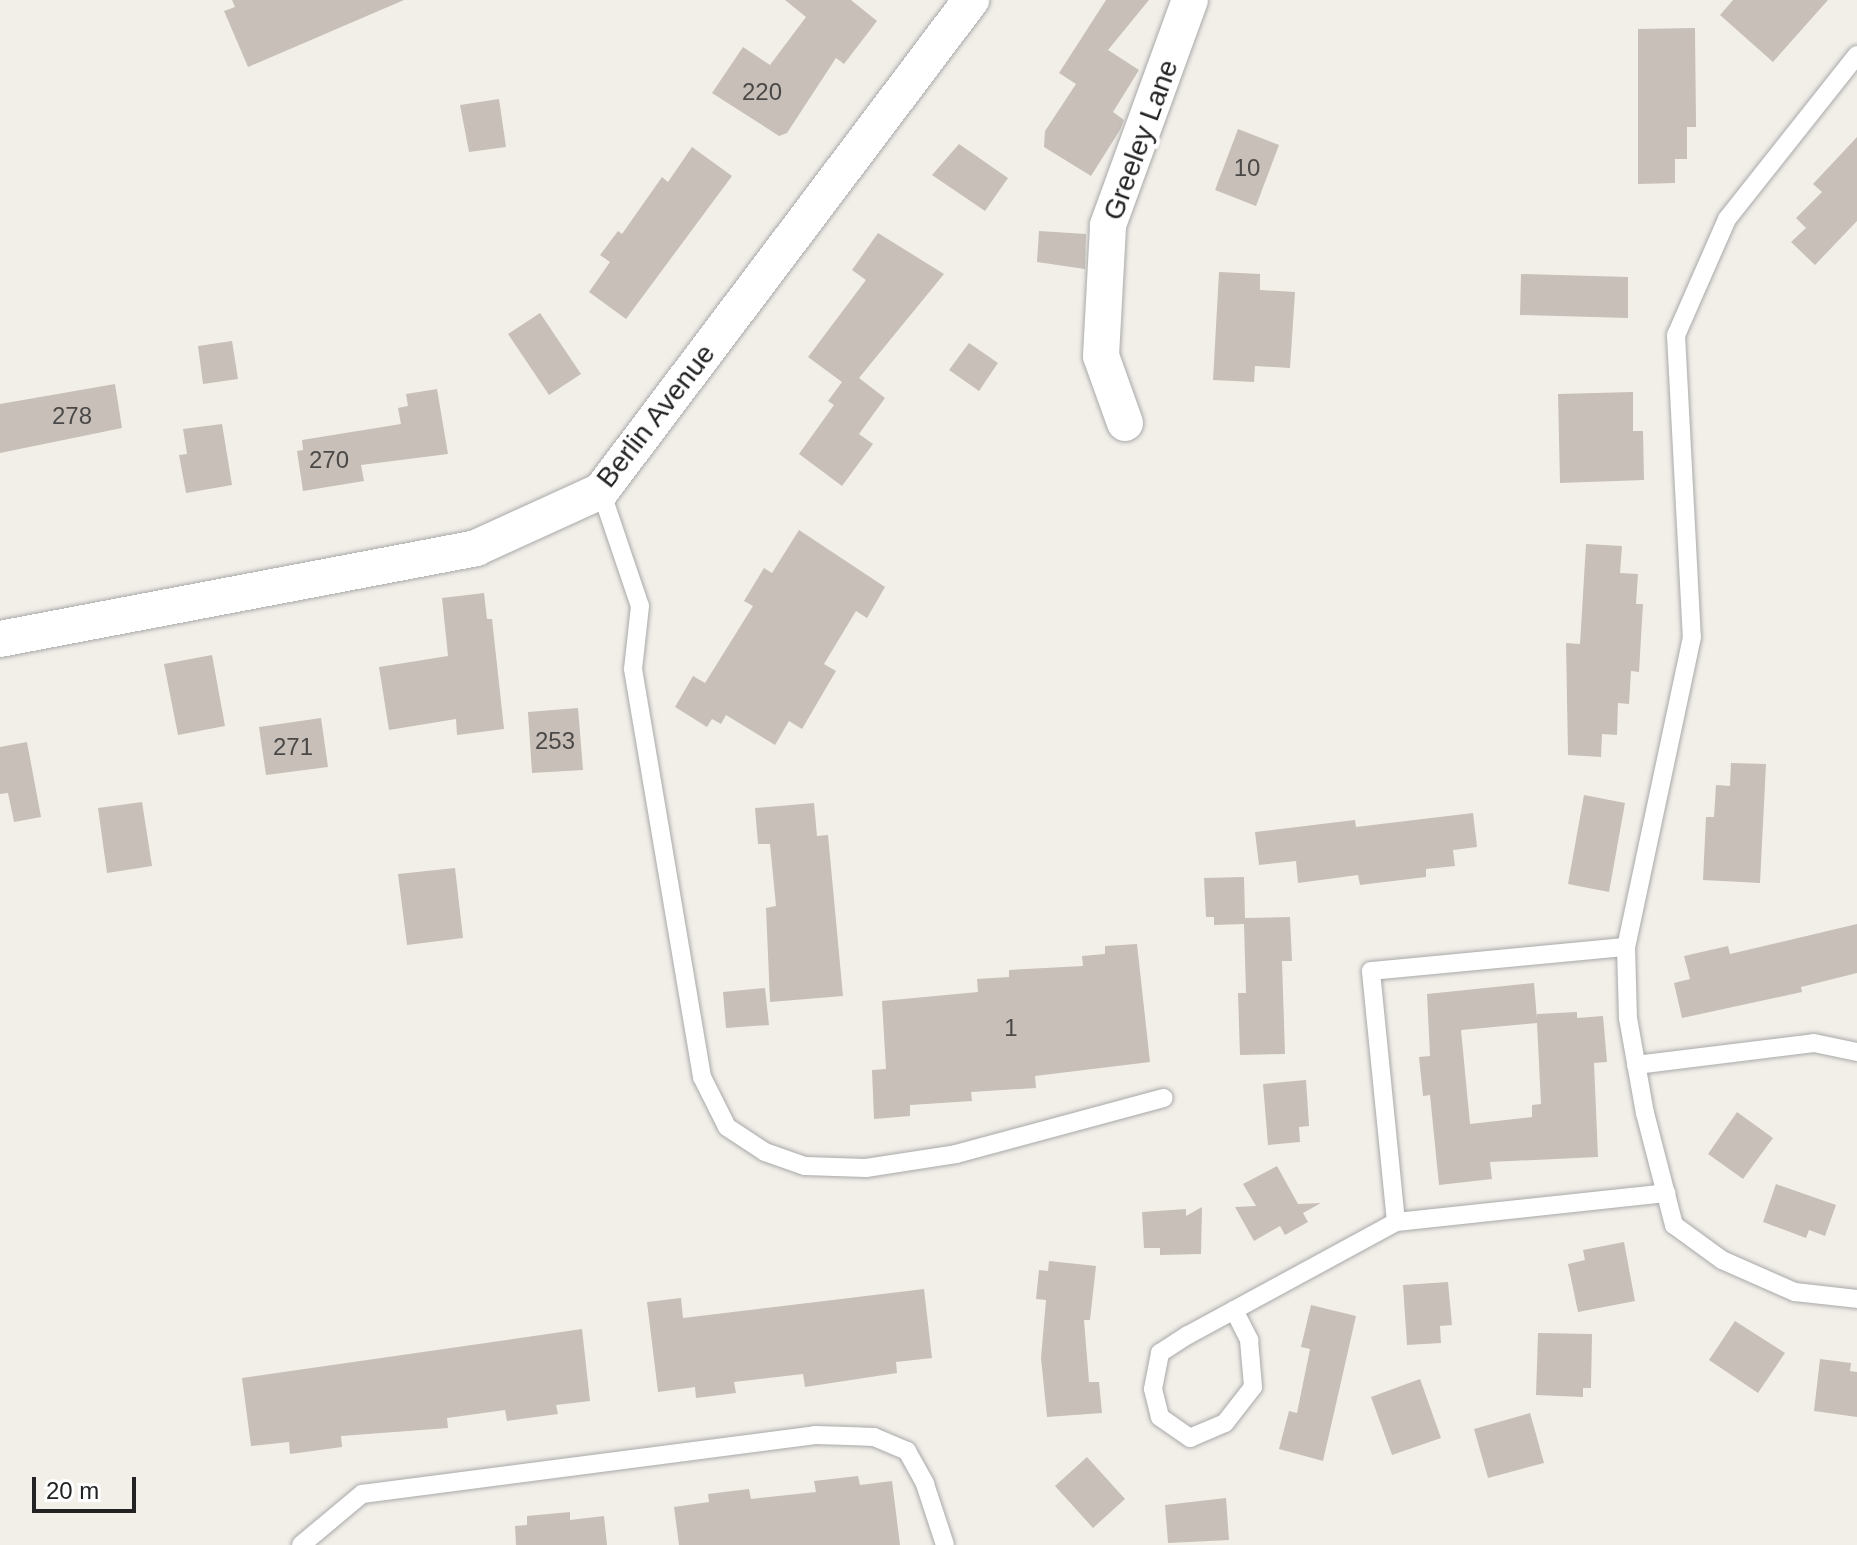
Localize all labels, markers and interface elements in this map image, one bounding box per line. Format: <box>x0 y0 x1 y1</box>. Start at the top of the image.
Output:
street label: Greeley Lane <box>1096 55 1186 225</box>
house number: 220 <box>742 78 782 106</box>
house number: 10 <box>1234 154 1260 182</box>
street label: Berlin Avenue <box>589 337 723 495</box>
house number: 278 <box>52 402 92 430</box>
house number: 270 <box>309 446 349 474</box>
house number: 253 <box>535 727 575 755</box>
house number: 271 <box>273 733 313 761</box>
house number: 1 <box>1004 1014 1018 1042</box>
scale bar <box>36 1461 140 1511</box>
text: 20 m <box>46 1477 99 1504</box>

